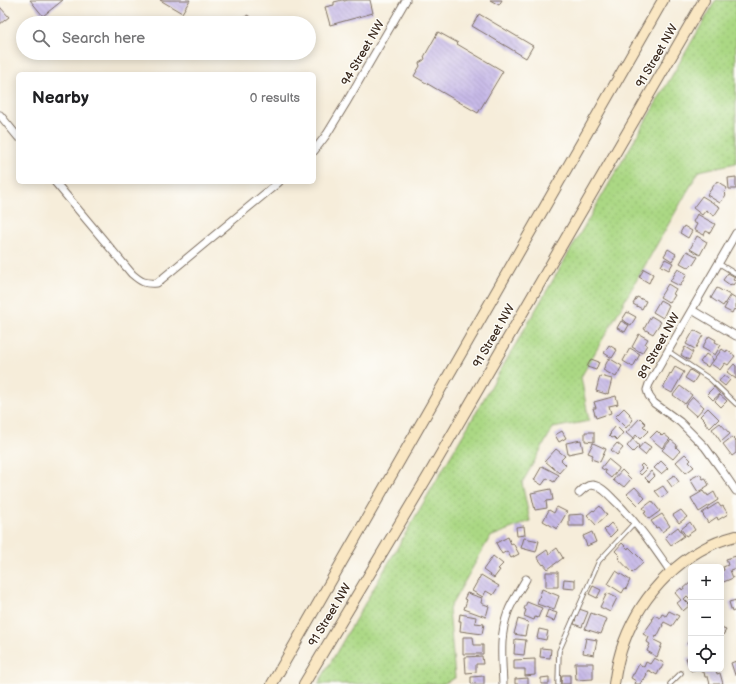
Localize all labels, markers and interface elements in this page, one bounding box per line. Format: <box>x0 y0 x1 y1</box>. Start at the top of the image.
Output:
search box <box>16 16 316 60</box>
street label: 94 Street NW <box>338 17 388 89</box>
street label: 91 Street NW <box>633 22 681 90</box>
icon: search <box>30 27 52 49</box>
text: Search here <box>62 29 145 48</box>
text: Nearby <box>32 88 89 108</box>
text: 0 results <box>250 90 300 106</box>
street label: 91 Street NW <box>470 302 518 370</box>
street label: 89 Street NW <box>635 310 683 382</box>
map controls <box>688 564 724 672</box>
button: + <box>688 564 724 600</box>
street label: 91 Street NW <box>305 581 355 649</box>
button: − <box>688 600 724 636</box>
button: locate <box>688 636 724 672</box>

